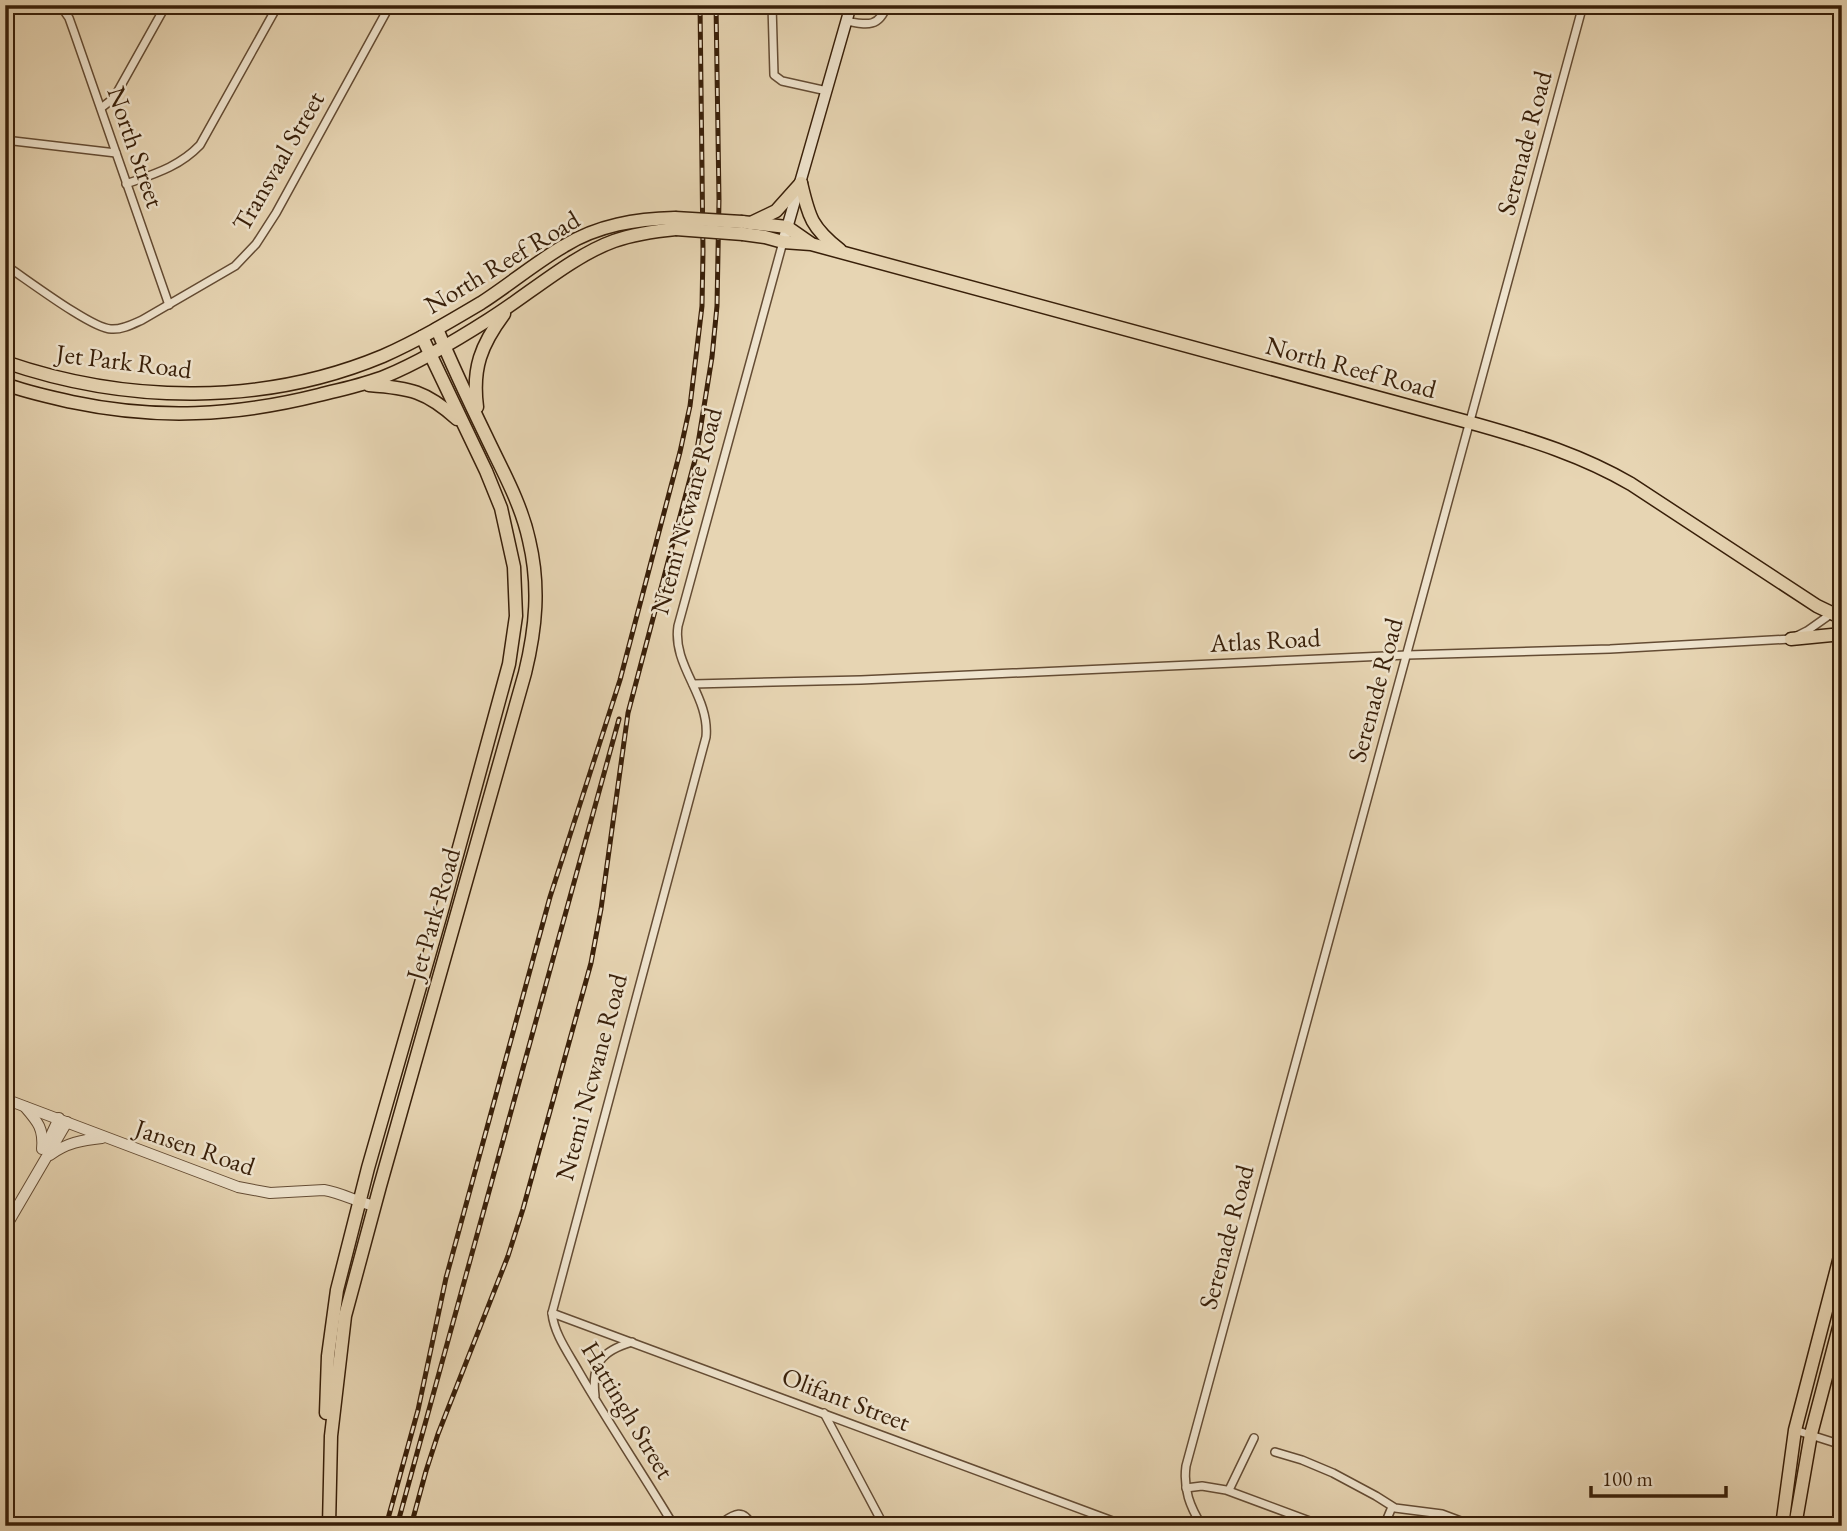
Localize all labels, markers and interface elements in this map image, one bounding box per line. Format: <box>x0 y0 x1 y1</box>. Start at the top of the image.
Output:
street label: Serenade Road <box>1488 66 1560 219</box>
street label: North Street <box>99 82 173 212</box>
street label: Transvaal Street <box>224 85 332 237</box>
street label: North Reef Road <box>418 202 587 322</box>
street label: North Reef Road <box>1262 328 1441 406</box>
street label: Jet Park Road <box>52 336 195 386</box>
street label: Ntemi Ncwane Road <box>642 403 730 618</box>
street label: Serenade Road <box>1339 613 1411 766</box>
street label: Atlas Road <box>1208 620 1322 660</box>
street label: Jet Park Road <box>397 843 468 986</box>
street label: Ntemi Ncwane Road <box>547 969 635 1184</box>
street label: Jansen Road <box>129 1110 260 1184</box>
street label: Serenade Road <box>1190 1160 1262 1313</box>
street label: Hattingh Street <box>574 1335 682 1485</box>
street label: Olifant Street <box>777 1359 915 1439</box>
scale bar <box>1591 1454 1726 1498</box>
text: 100 m <box>1602 1465 1653 1492</box>

